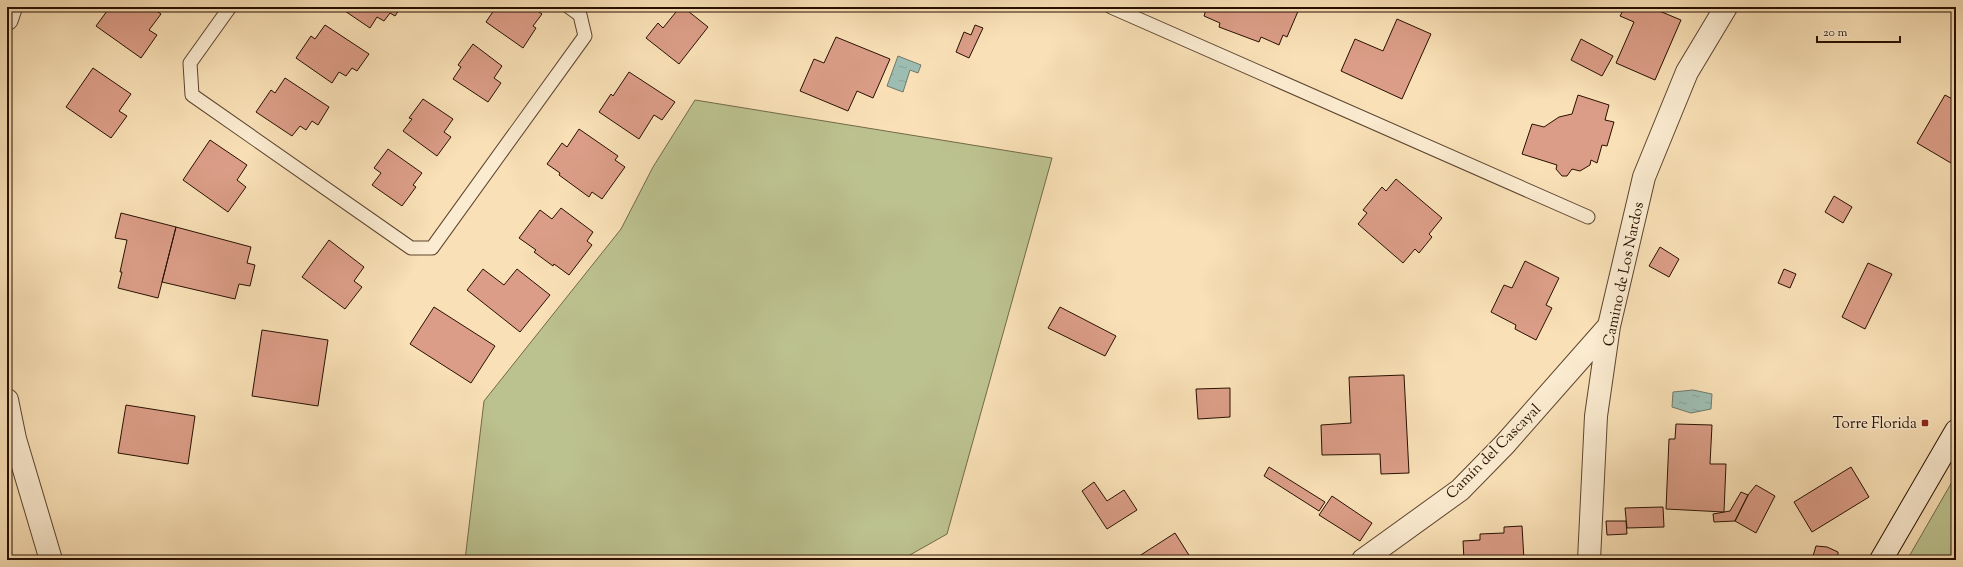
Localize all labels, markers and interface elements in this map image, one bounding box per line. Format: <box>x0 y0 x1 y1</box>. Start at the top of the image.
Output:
scale bar <box>1817 18 1900 44</box>
text: 20 m <box>1823 24 1848 42</box>
street label: Camino de Los Nardos <box>1599 200 1650 348</box>
street label: Camín del Cascayal <box>1442 400 1546 504</box>
place label: Torre Florida <box>1832 414 1917 435</box>
marker: Torre Florida <box>1920 418 1930 428</box>

